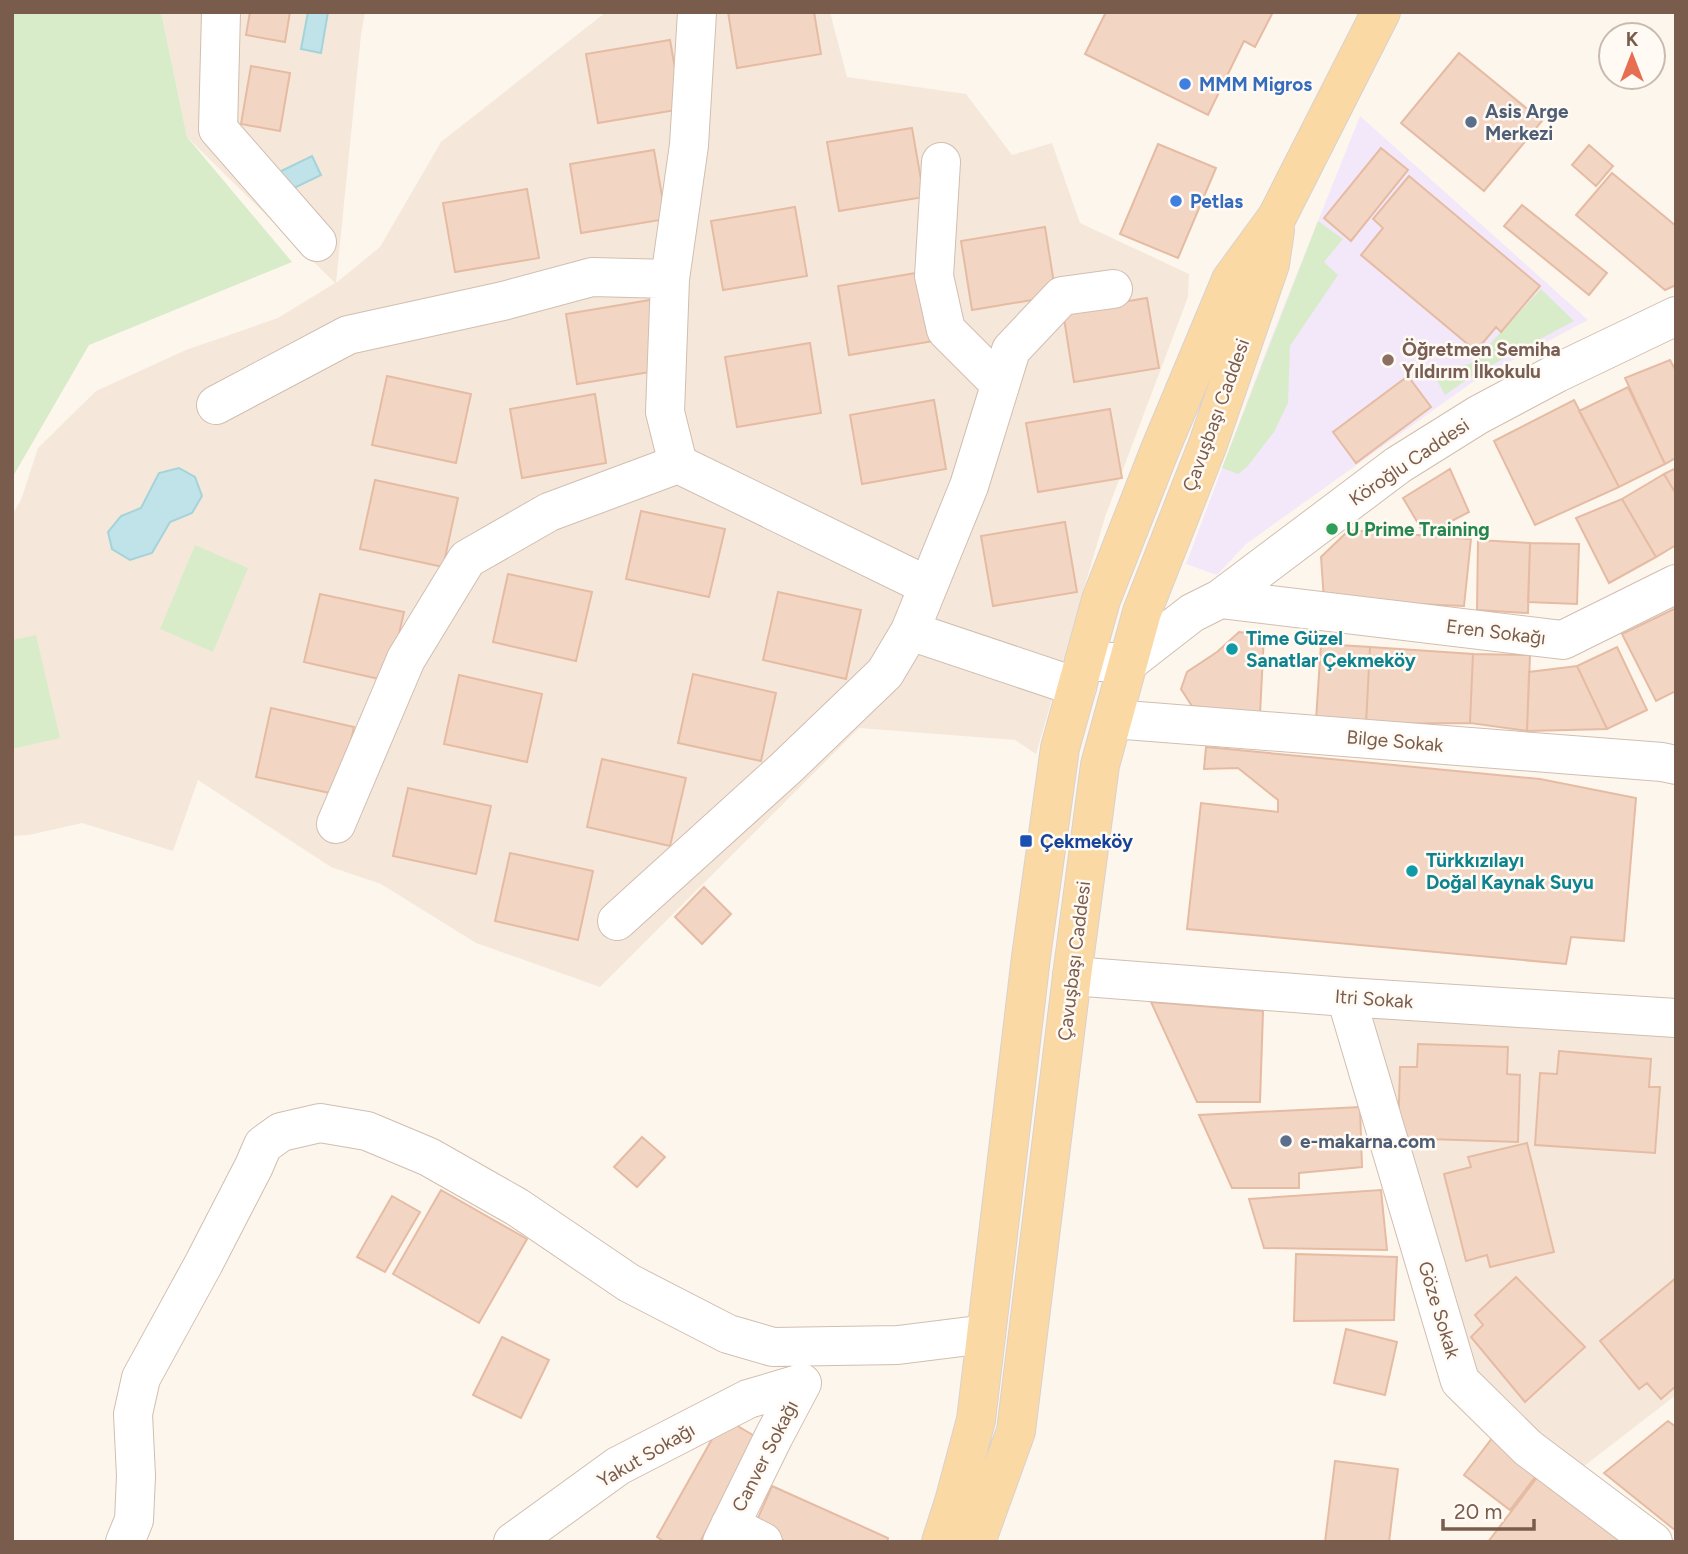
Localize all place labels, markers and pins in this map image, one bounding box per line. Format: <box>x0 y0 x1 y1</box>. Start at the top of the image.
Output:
place label: MMM Migros <box>1199 73 1312 96</box>
marker: MMM Migros <box>1177 76 1193 92</box>
place label: Asis Arge Merkezi <box>1485 100 1569 145</box>
marker: Asis Arge Merkezi <box>1463 114 1479 130</box>
place label: Petlas <box>1190 190 1243 213</box>
marker: Petlas <box>1168 193 1184 209</box>
place label: Öğretmen Semiha Yıldırım İlkokulu <box>1402 338 1561 383</box>
marker: Öğretmen Semiha Yıldırım İlkokulu <box>1380 352 1396 368</box>
place label: U Prime Training <box>1346 518 1490 541</box>
marker: U Prime Training <box>1324 521 1340 537</box>
place label: Time Güzel Sanatlar Çekmeköy <box>1246 627 1416 672</box>
marker: Time Güzel Sanatlar Çekmeköy <box>1224 641 1240 657</box>
place label: Çekmeköy <box>1040 830 1133 853</box>
marker: Çekmeköy <box>1018 833 1034 849</box>
place label: Türkkızılayı Doğal Kaynak Suyu <box>1426 849 1594 894</box>
marker: Türkkızılayı Doğal Kaynak Suyu <box>1404 863 1420 879</box>
place label: e-makarna.com <box>1300 1130 1436 1153</box>
marker: e-makarna.com <box>1278 1133 1294 1149</box>

